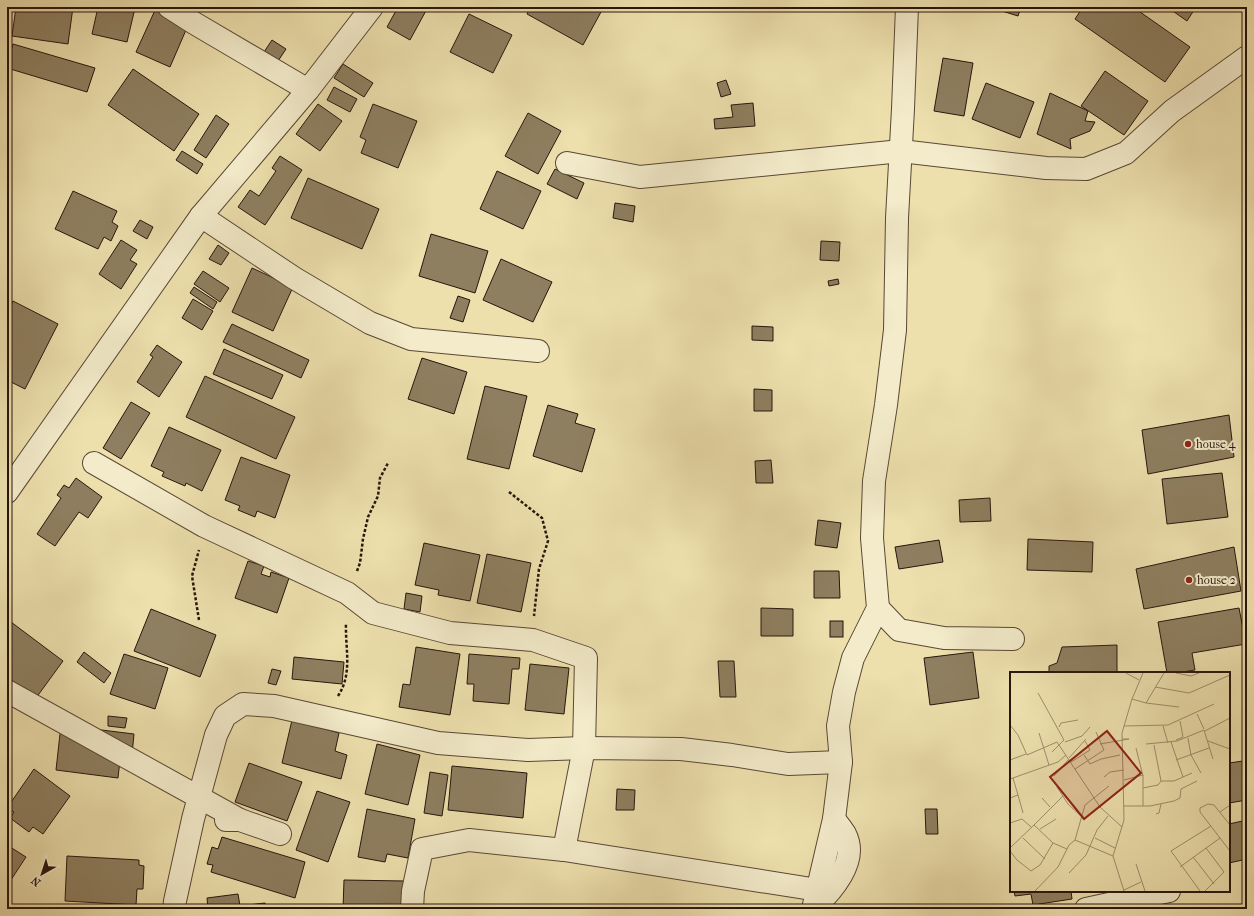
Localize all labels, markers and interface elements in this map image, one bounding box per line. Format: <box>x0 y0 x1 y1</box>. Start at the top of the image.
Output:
place label: house 4 <box>1196 437 1236 451</box>
marker: house 4 <box>1183 439 1193 449</box>
place label: house 2 <box>1197 573 1236 587</box>
marker: house 2 <box>1184 575 1194 585</box>
inset map <box>1010 672 1230 892</box>
north arrow <box>22 854 62 894</box>
text: N <box>28 873 43 889</box>

